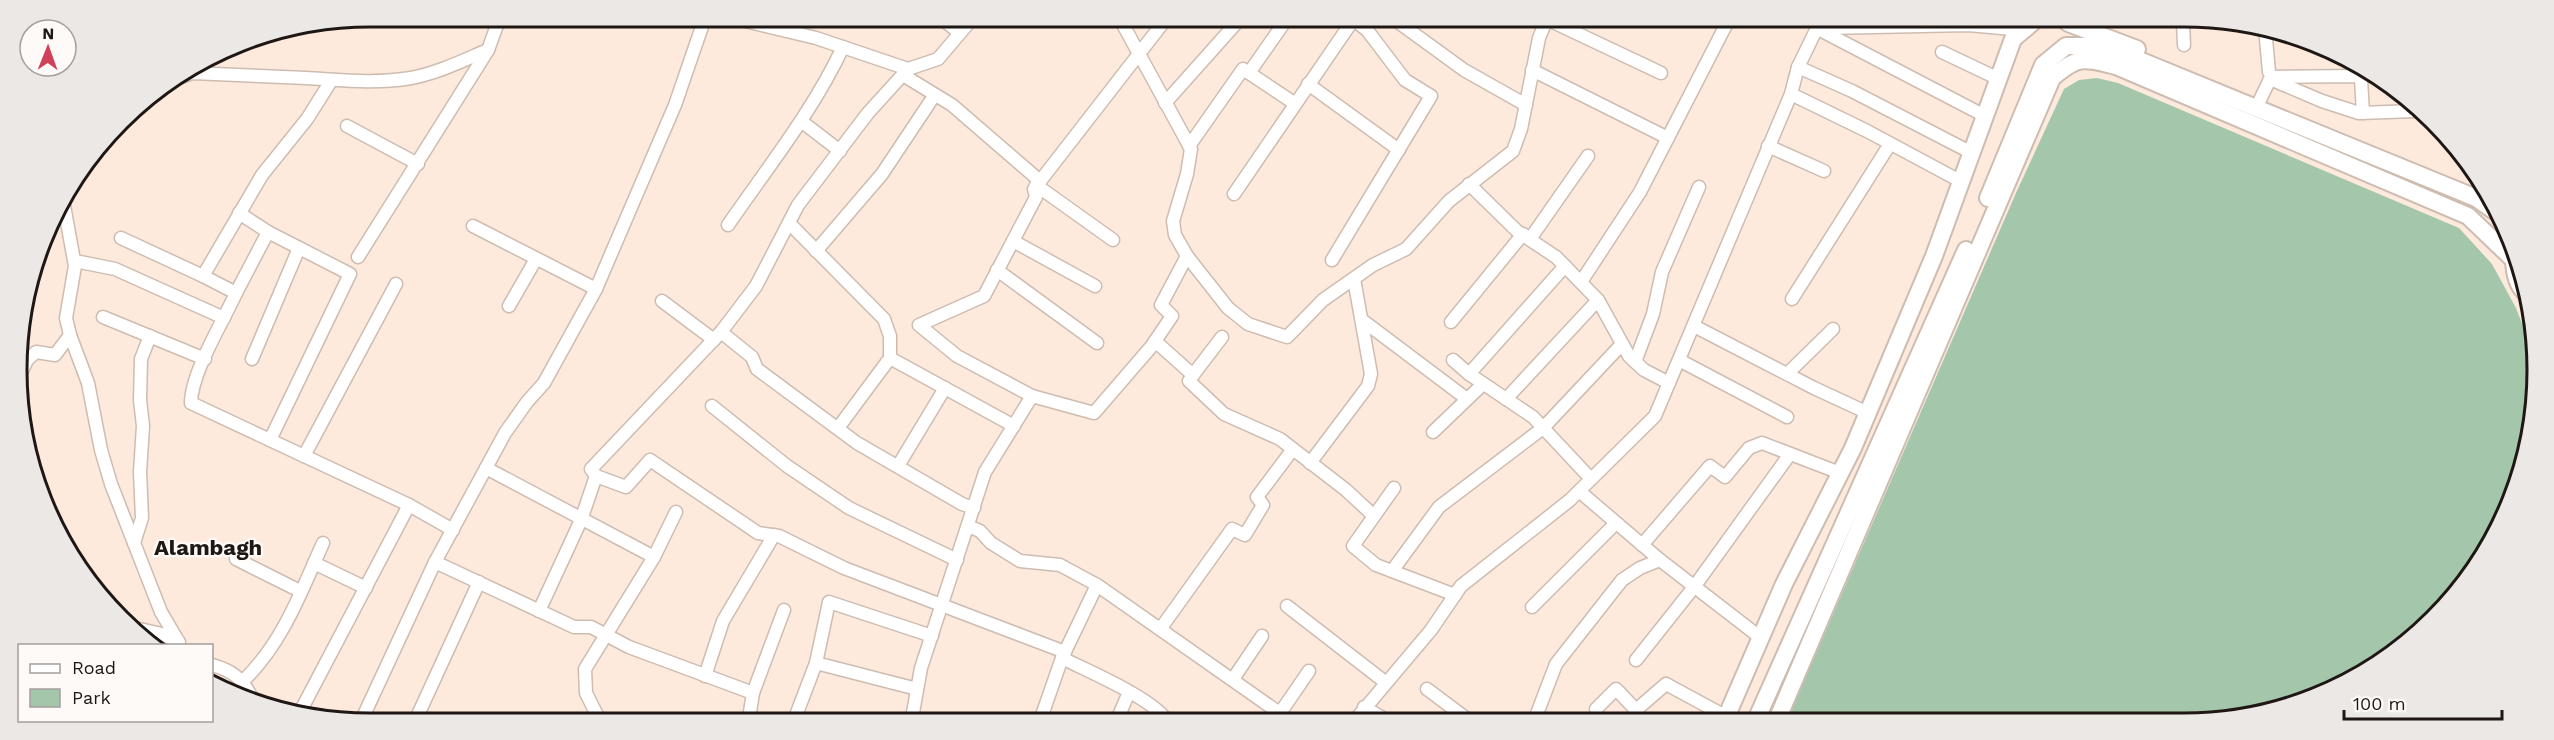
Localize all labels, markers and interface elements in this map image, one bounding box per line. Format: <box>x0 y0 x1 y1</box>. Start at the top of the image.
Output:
north arrow <box>18 18 78 78</box>
text: N <box>42 24 54 43</box>
district label: Alambagh <box>154 535 262 560</box>
legend <box>18 644 213 722</box>
text: Road <box>72 657 116 678</box>
scale bar <box>2344 683 2502 721</box>
text: Park <box>72 687 111 708</box>
text: 100 m <box>2353 693 2406 714</box>

